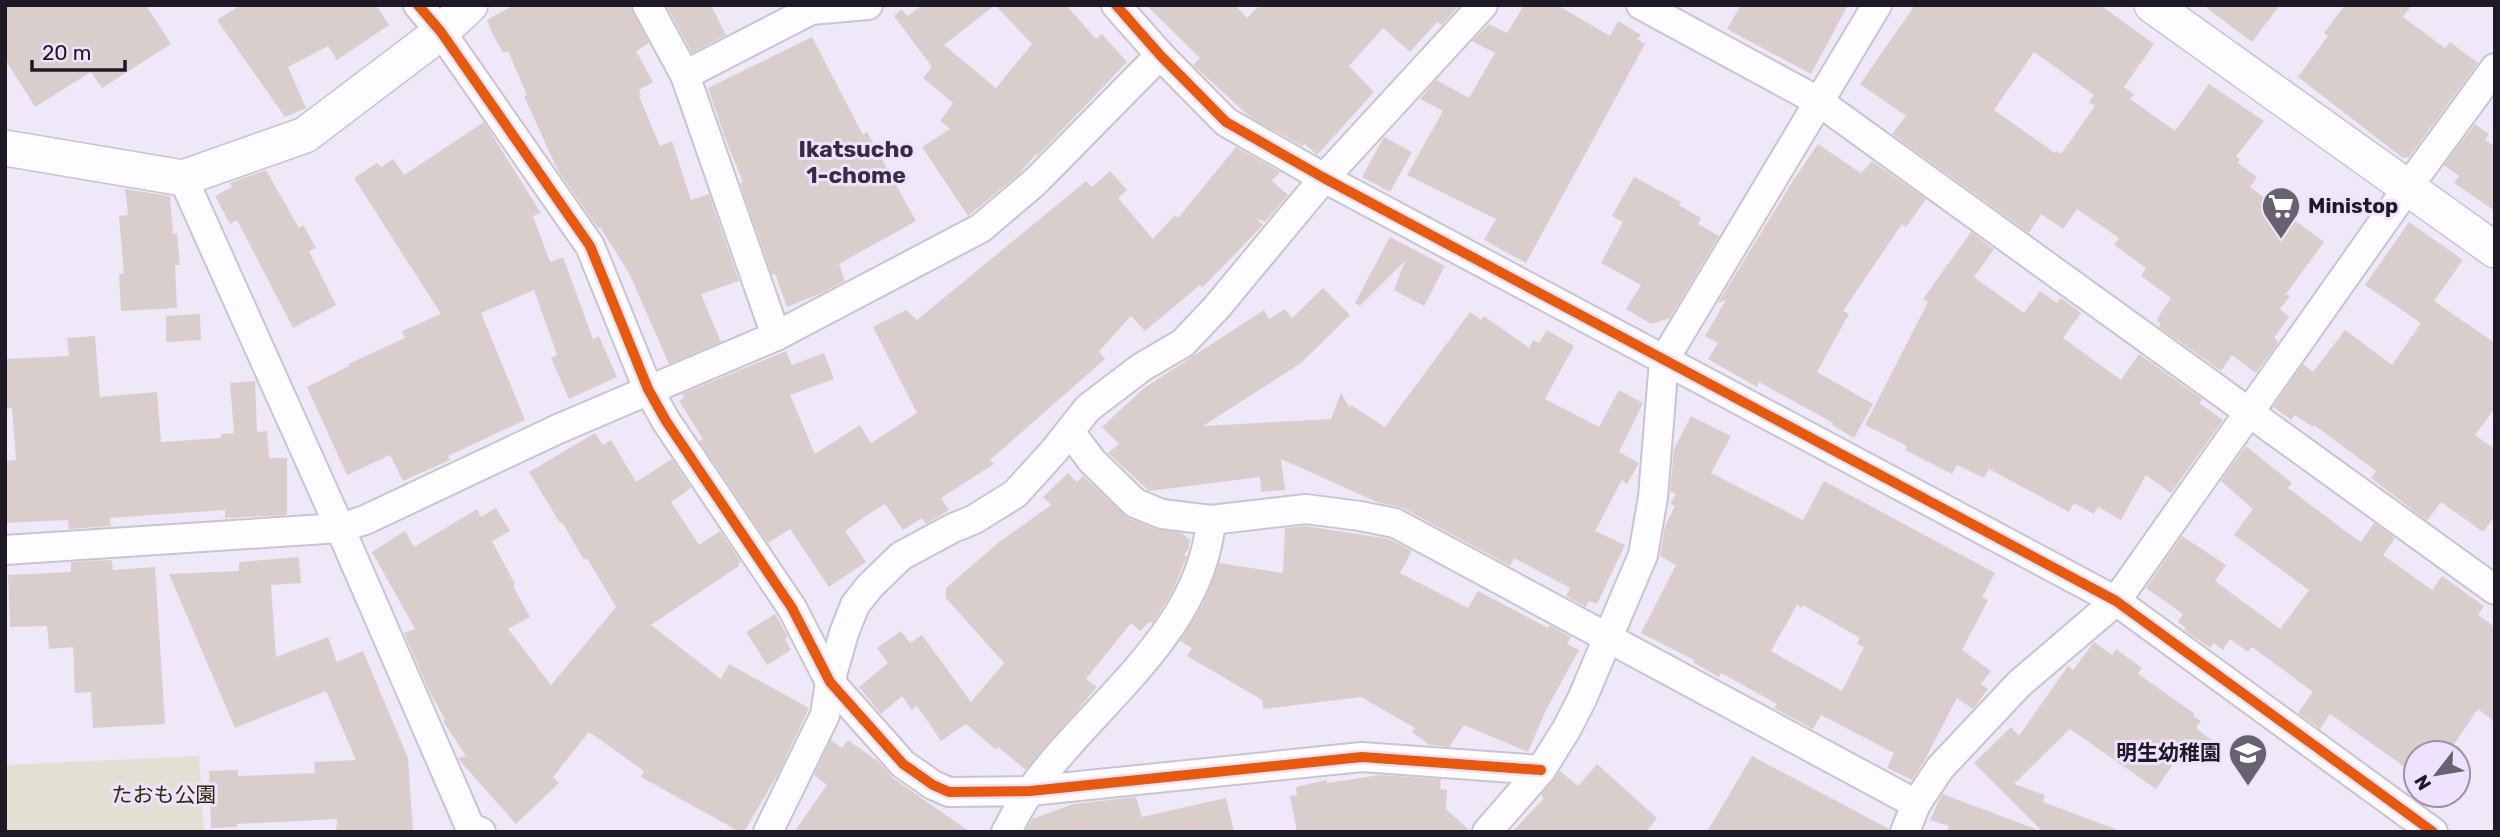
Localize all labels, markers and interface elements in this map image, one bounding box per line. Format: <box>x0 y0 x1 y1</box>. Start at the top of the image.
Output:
scale bar <box>32 28 124 72</box>
text: 20 m <box>42 40 91 65</box>
district label: Ikatsucho 1-chome <box>799 135 913 189</box>
supermarket icon: Ministop <box>2260 185 2302 240</box>
place label: Ministop <box>2308 193 2398 218</box>
school or university icon: 明生幼稚園 <box>2227 732 2269 787</box>
north arrow <box>2402 739 2472 809</box>
place label: 明生幼稚園 <box>2116 740 2221 765</box>
text: N <box>2409 771 2436 794</box>
park label: たおも公園 <box>112 782 217 807</box>

